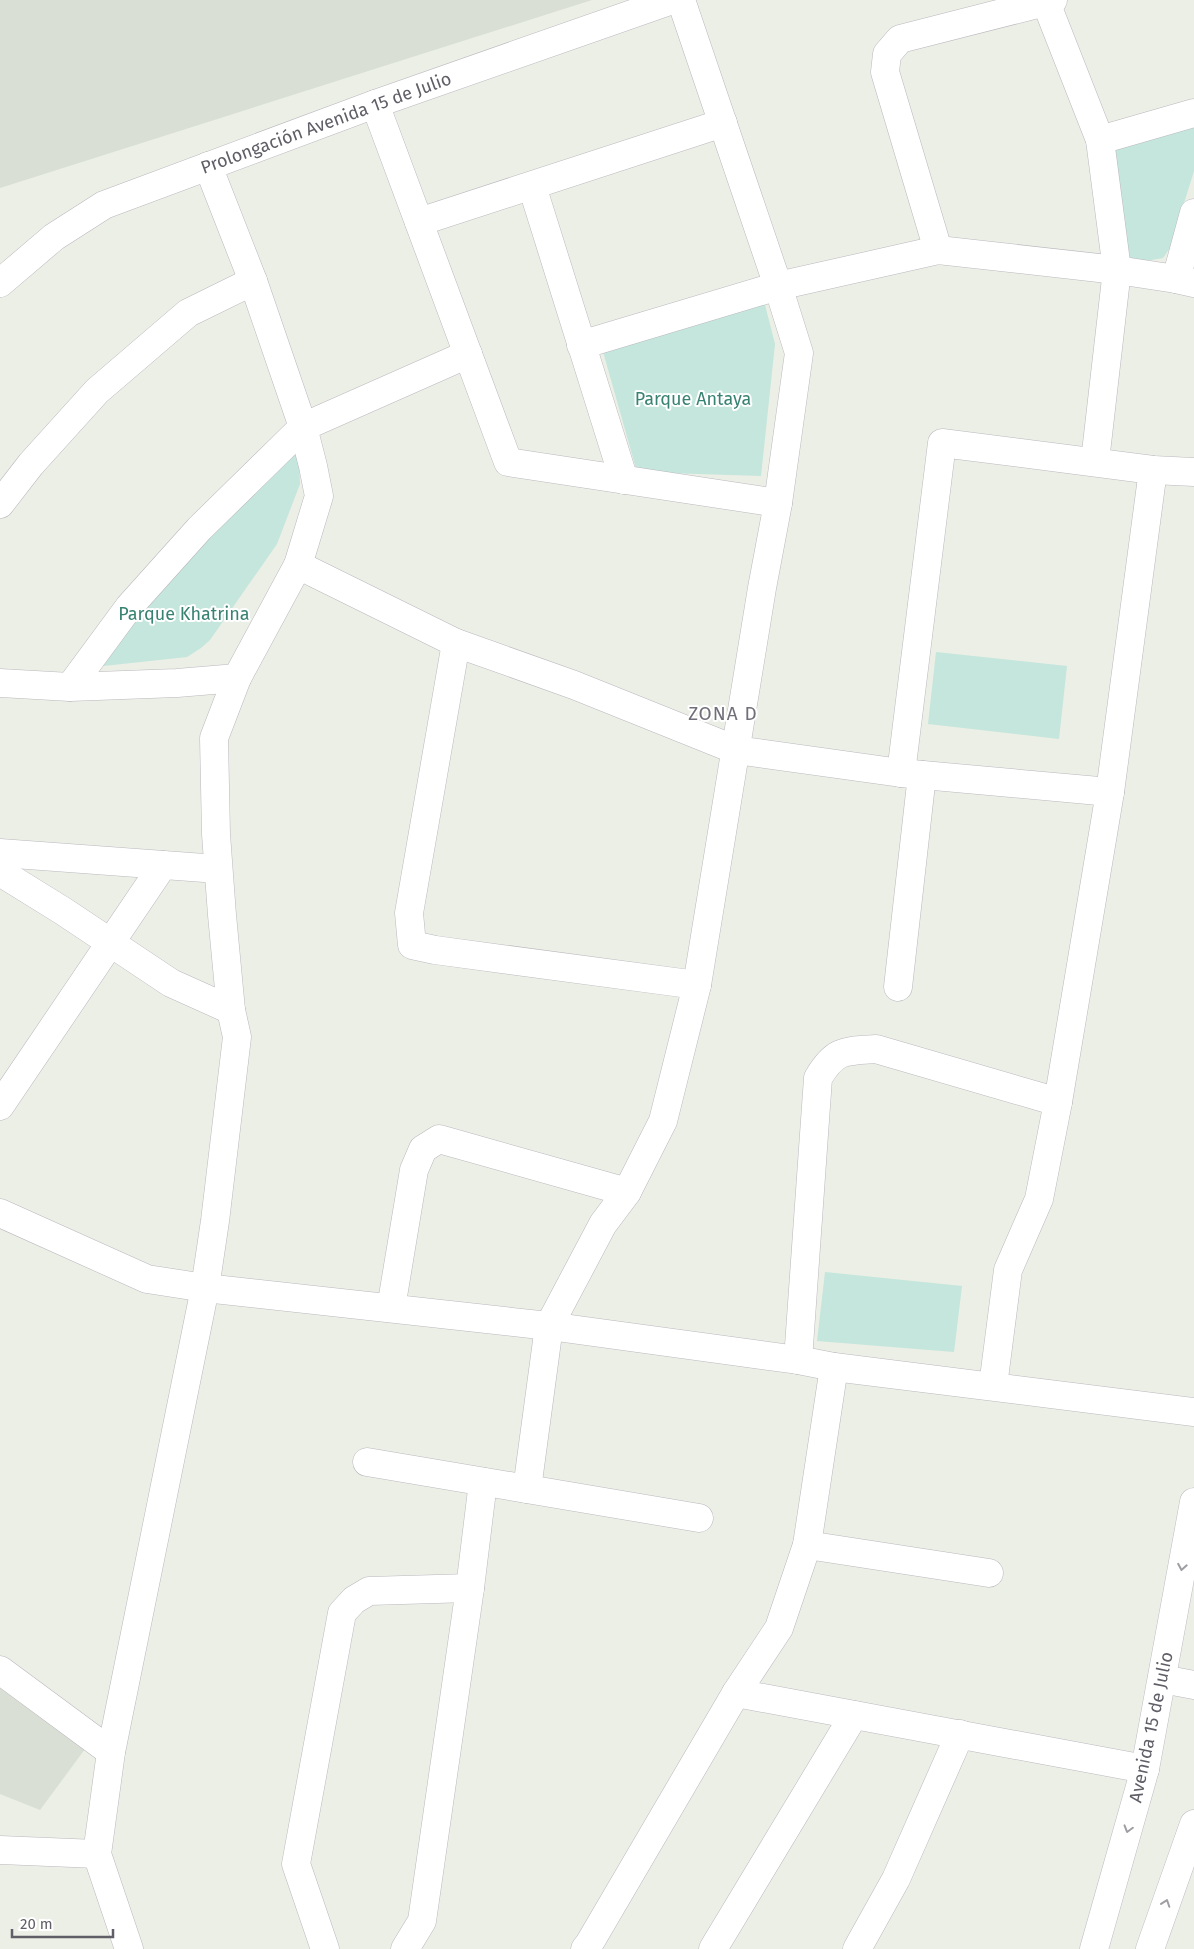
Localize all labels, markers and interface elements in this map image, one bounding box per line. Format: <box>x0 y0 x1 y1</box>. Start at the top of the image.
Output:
street label: Prolongación Avenida 15 de Julio <box>198 67 454 179</box>
park label: Parque Antaya <box>635 388 751 410</box>
park label: Parque Khatrina <box>118 603 250 625</box>
district label: ZONA D <box>688 702 758 725</box>
one-way arrow <box>1178 1562 1188 1571</box>
street label: Avenida 15 de Julio <box>1124 1650 1178 1804</box>
one-way arrow <box>1124 1824 1134 1832</box>
one-way arrow <box>1160 1899 1170 1908</box>
scale bar <box>12 1906 114 1938</box>
text: 20 m <box>20 1915 53 1933</box>

